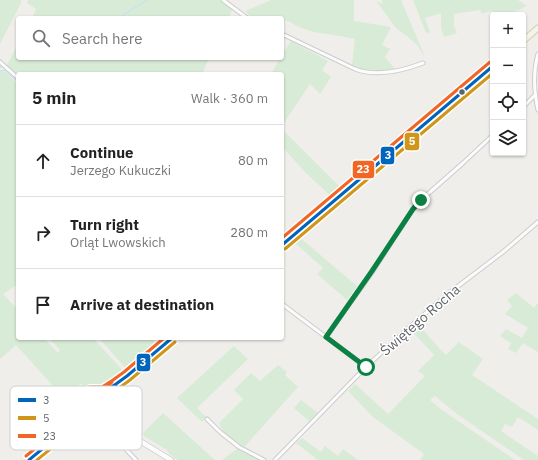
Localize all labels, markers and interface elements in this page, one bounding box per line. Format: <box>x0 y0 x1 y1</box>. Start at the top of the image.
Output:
map controls <box>490 12 526 156</box>
button: + <box>490 12 526 48</box>
search box <box>16 16 284 60</box>
icon: search <box>30 27 52 49</box>
text: Search here <box>62 29 142 48</box>
button: − <box>490 48 526 84</box>
button: locate <box>490 84 526 120</box>
text: 5 min <box>32 87 76 109</box>
unlabelled marker <box>457 87 467 97</box>
text: Walk · 360 m <box>191 90 268 107</box>
button: layers <box>490 120 526 156</box>
line badge: 5 <box>404 132 420 151</box>
text: 5 <box>409 134 416 148</box>
text: Continue <box>70 143 134 162</box>
line badge: 3 <box>380 146 395 165</box>
text: 3 <box>385 148 391 162</box>
icon: ahead <box>32 150 54 172</box>
text: 80 m <box>238 152 268 169</box>
line badge: 23 <box>352 160 375 179</box>
text: Jerzego Kukuczki <box>70 162 171 179</box>
text: 23 <box>356 162 370 176</box>
route end <box>412 191 430 209</box>
text: Turn right <box>70 215 139 234</box>
icon: right <box>32 222 54 244</box>
text: 280 m <box>230 224 268 241</box>
text: Orląt Lwowskich <box>70 234 166 251</box>
street label: Świętego Rocha <box>376 279 464 360</box>
icon: arrive <box>32 294 54 316</box>
text: Arrive at destination <box>70 295 214 314</box>
line badge: 3 <box>136 353 151 372</box>
text: 3 <box>140 355 146 369</box>
route start <box>357 358 375 376</box>
legend <box>10 386 142 450</box>
text: 3 <box>43 393 50 407</box>
text: 5 <box>43 411 50 425</box>
text: 23 <box>43 429 56 443</box>

